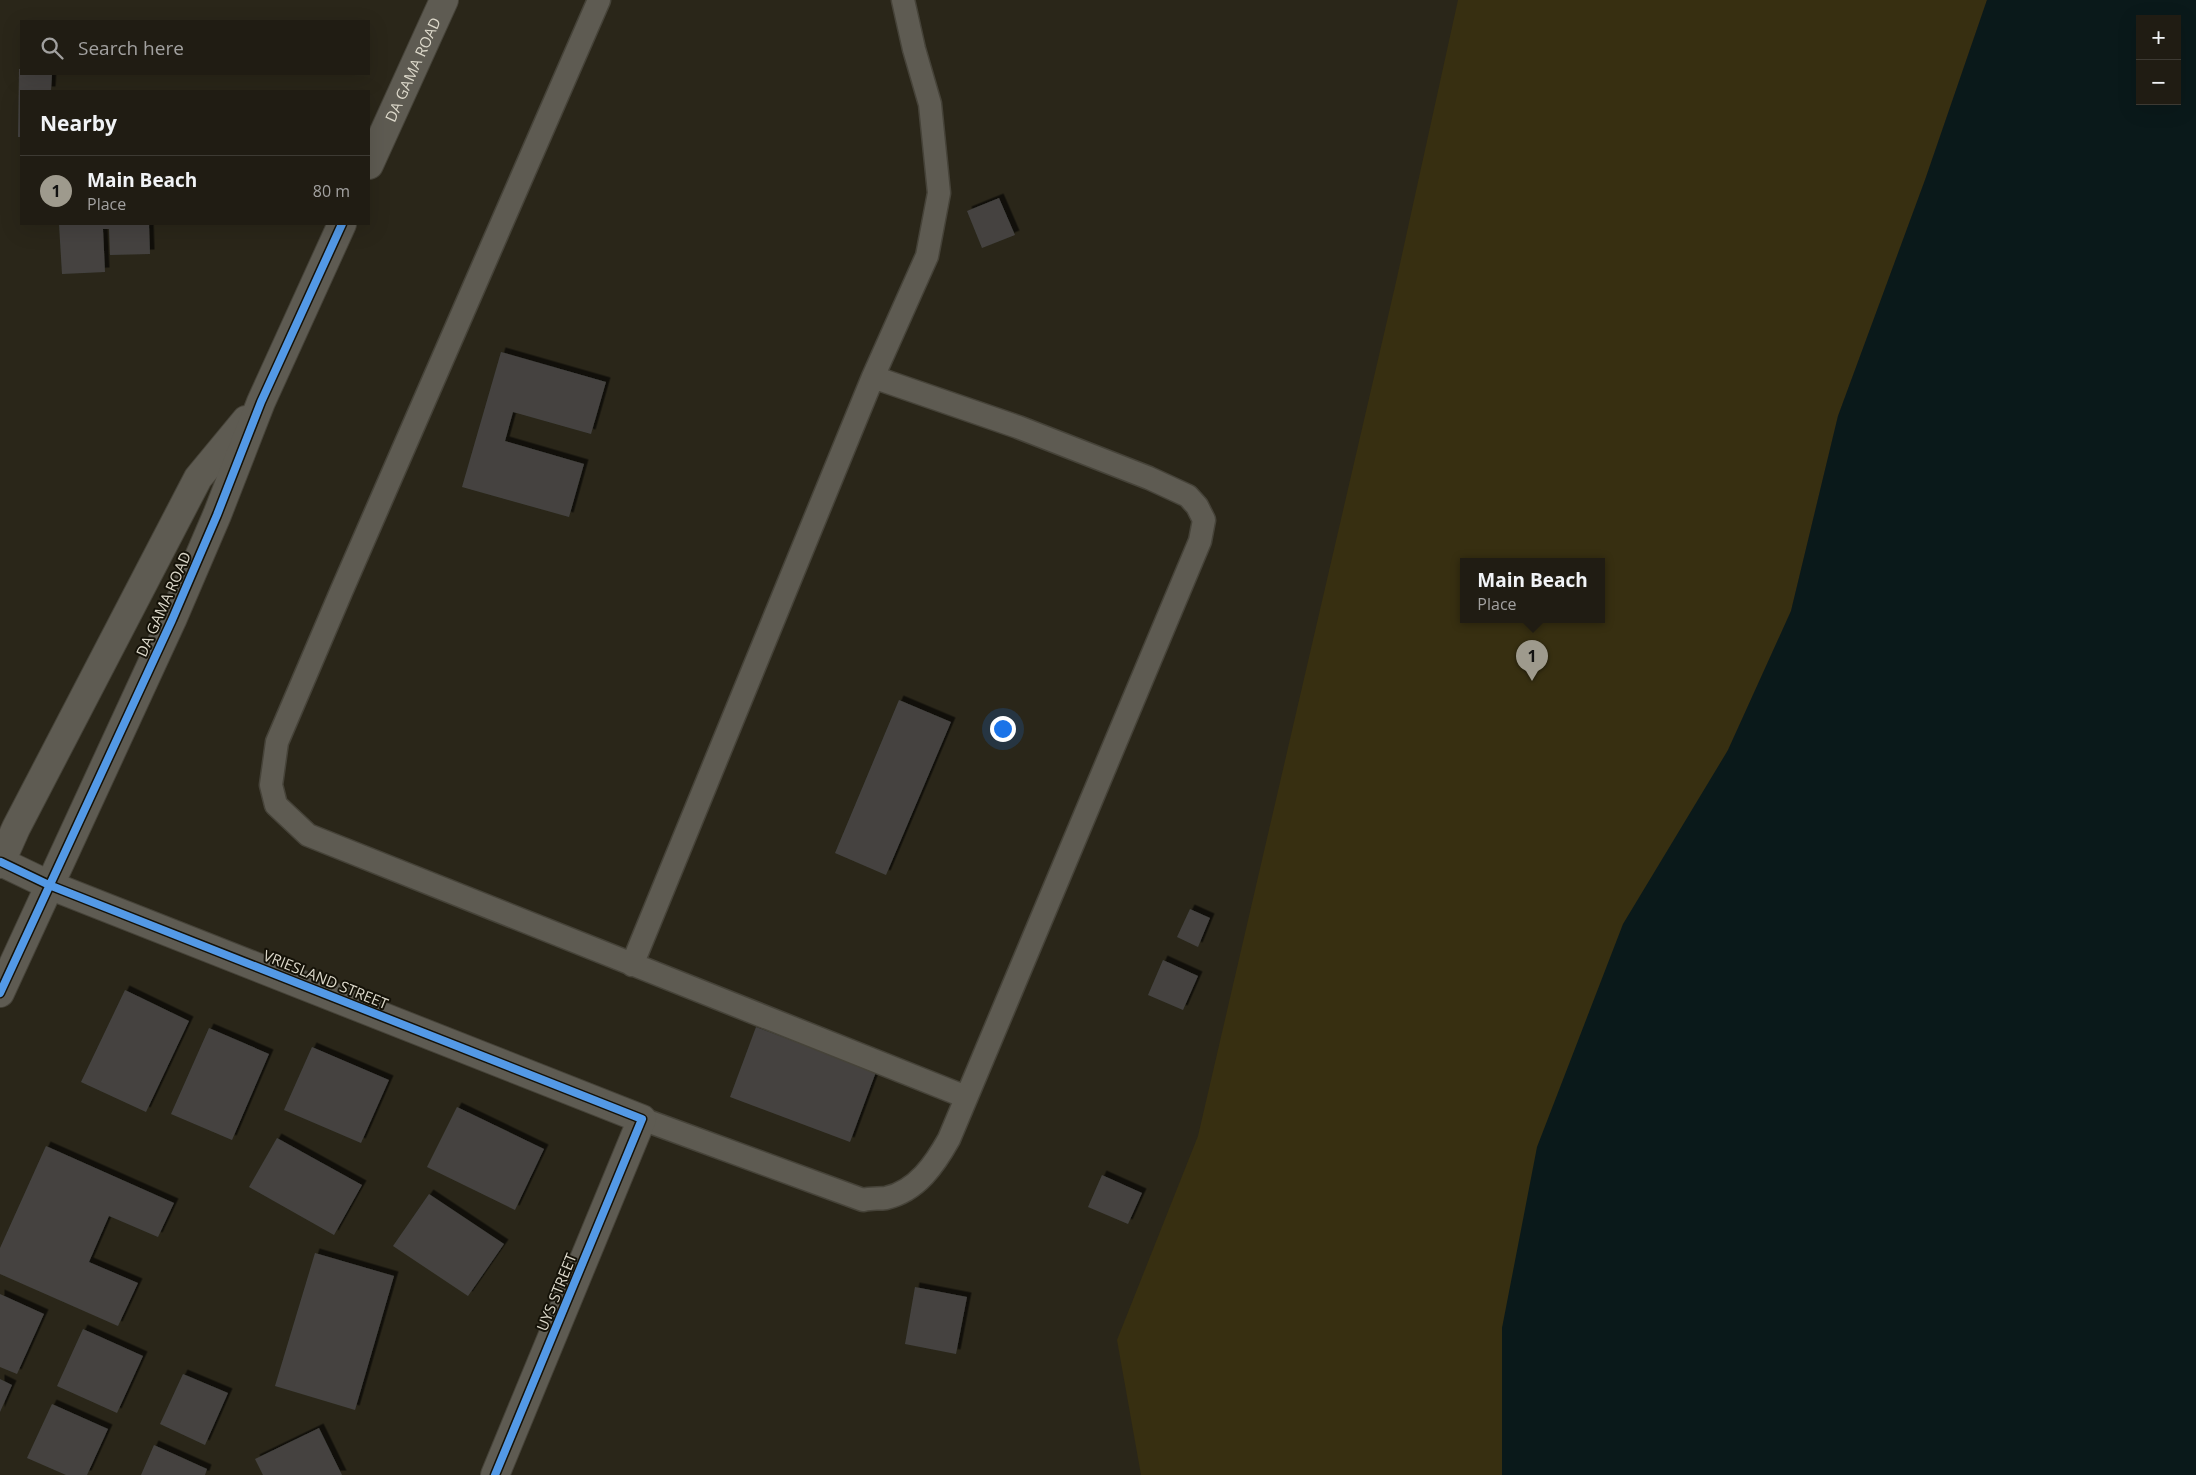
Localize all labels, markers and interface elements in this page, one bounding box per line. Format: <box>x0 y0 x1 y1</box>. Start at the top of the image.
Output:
street label: DA GAMA ROAD <box>380 14 445 125</box>
map controls <box>2136 15 2181 105</box>
button: + <box>2136 15 2181 60</box>
search box <box>20 20 370 75</box>
icon: search <box>38 34 66 62</box>
text: Search here <box>78 35 184 61</box>
button: − <box>2136 60 2181 105</box>
text: Nearby <box>40 109 117 137</box>
text: Main Beach <box>87 167 197 193</box>
text: 1 <box>51 180 61 202</box>
text: 80 m <box>313 180 350 202</box>
text: Place <box>87 193 126 215</box>
street label: DA GAMA ROAD <box>131 548 195 660</box>
popup <box>1460 558 1605 623</box>
text: Main Beach <box>1477 567 1588 593</box>
text: Place <box>1477 593 1517 615</box>
pin: 1 <box>1516 640 1548 681</box>
your location <box>990 716 1016 742</box>
street label: VRIESLAND STREET <box>261 945 392 1013</box>
street label: UYS STREET <box>531 1250 581 1334</box>

